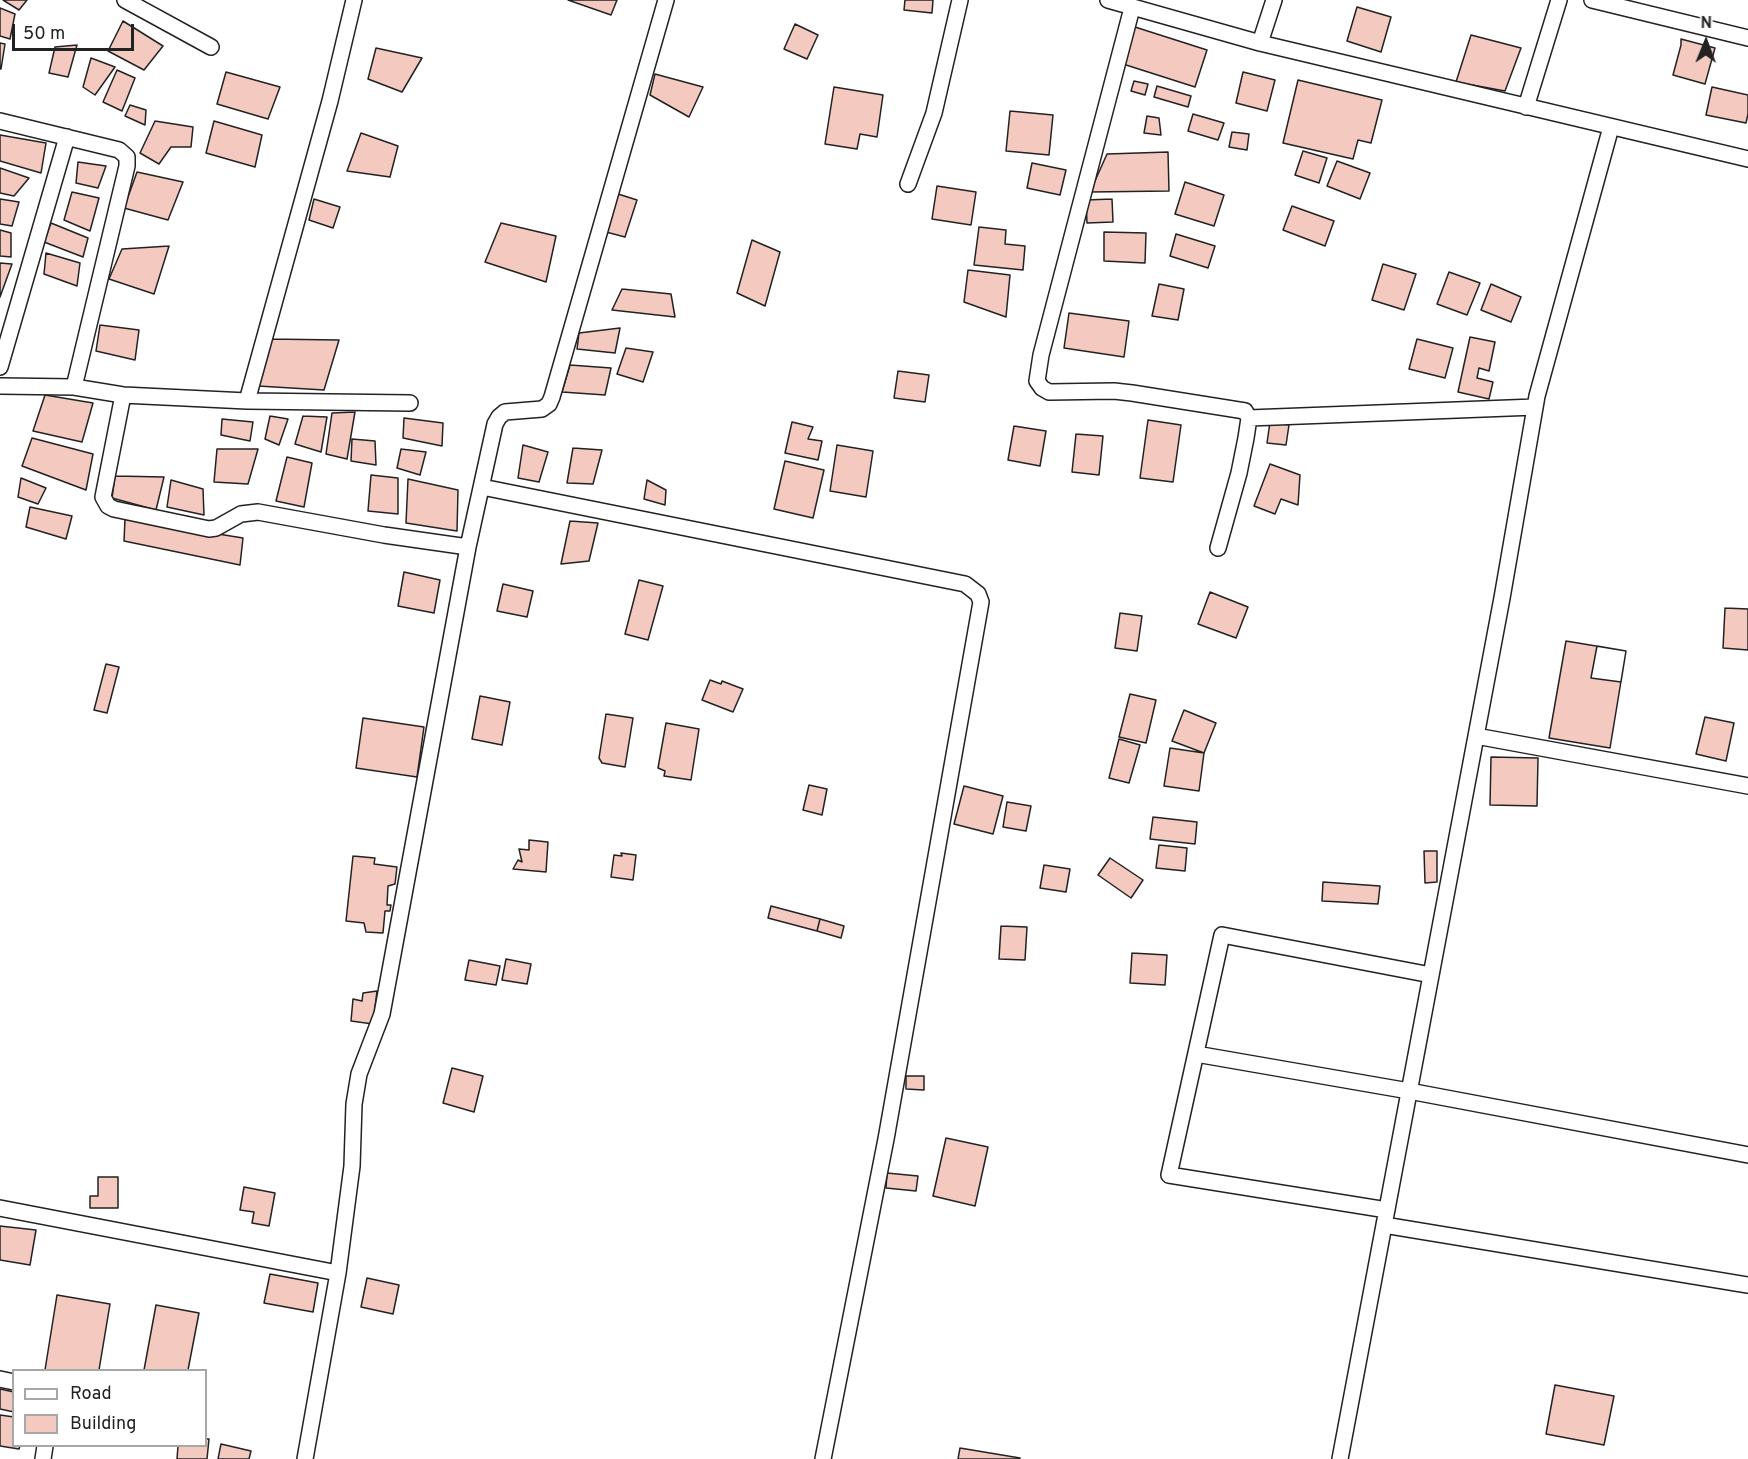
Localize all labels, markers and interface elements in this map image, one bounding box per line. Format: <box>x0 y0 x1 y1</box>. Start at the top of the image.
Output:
scale bar <box>15 12 136 50</box>
north arrow <box>1676 12 1736 72</box>
text: N <box>1700 14 1712 34</box>
text: 50 m <box>23 23 65 46</box>
legend <box>12 1369 207 1447</box>
text: Road <box>70 1383 112 1406</box>
text: Building <box>70 1413 136 1436</box>

